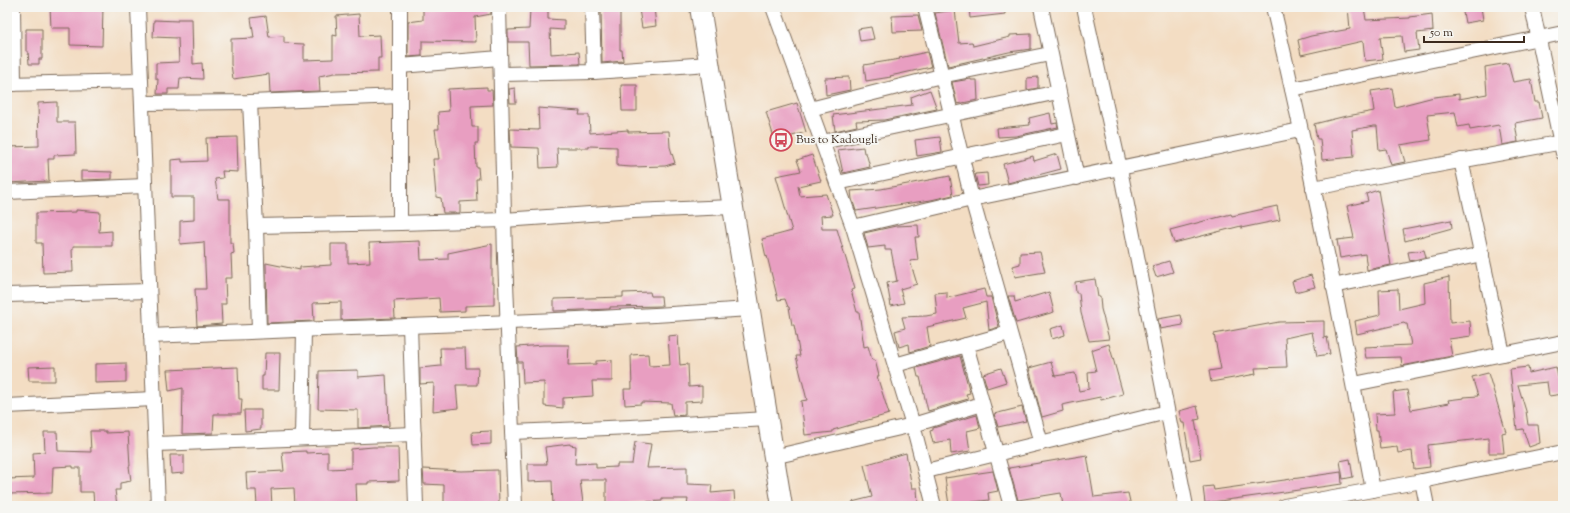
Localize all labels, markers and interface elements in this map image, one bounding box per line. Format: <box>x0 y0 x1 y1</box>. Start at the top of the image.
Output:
scale bar <box>1424 18 1524 44</box>
text: 50 m <box>1429 24 1453 42</box>
bus stop icon: Bus to Kadougli <box>768 127 794 153</box>
place label: Bus to Kadougli <box>796 131 878 149</box>

